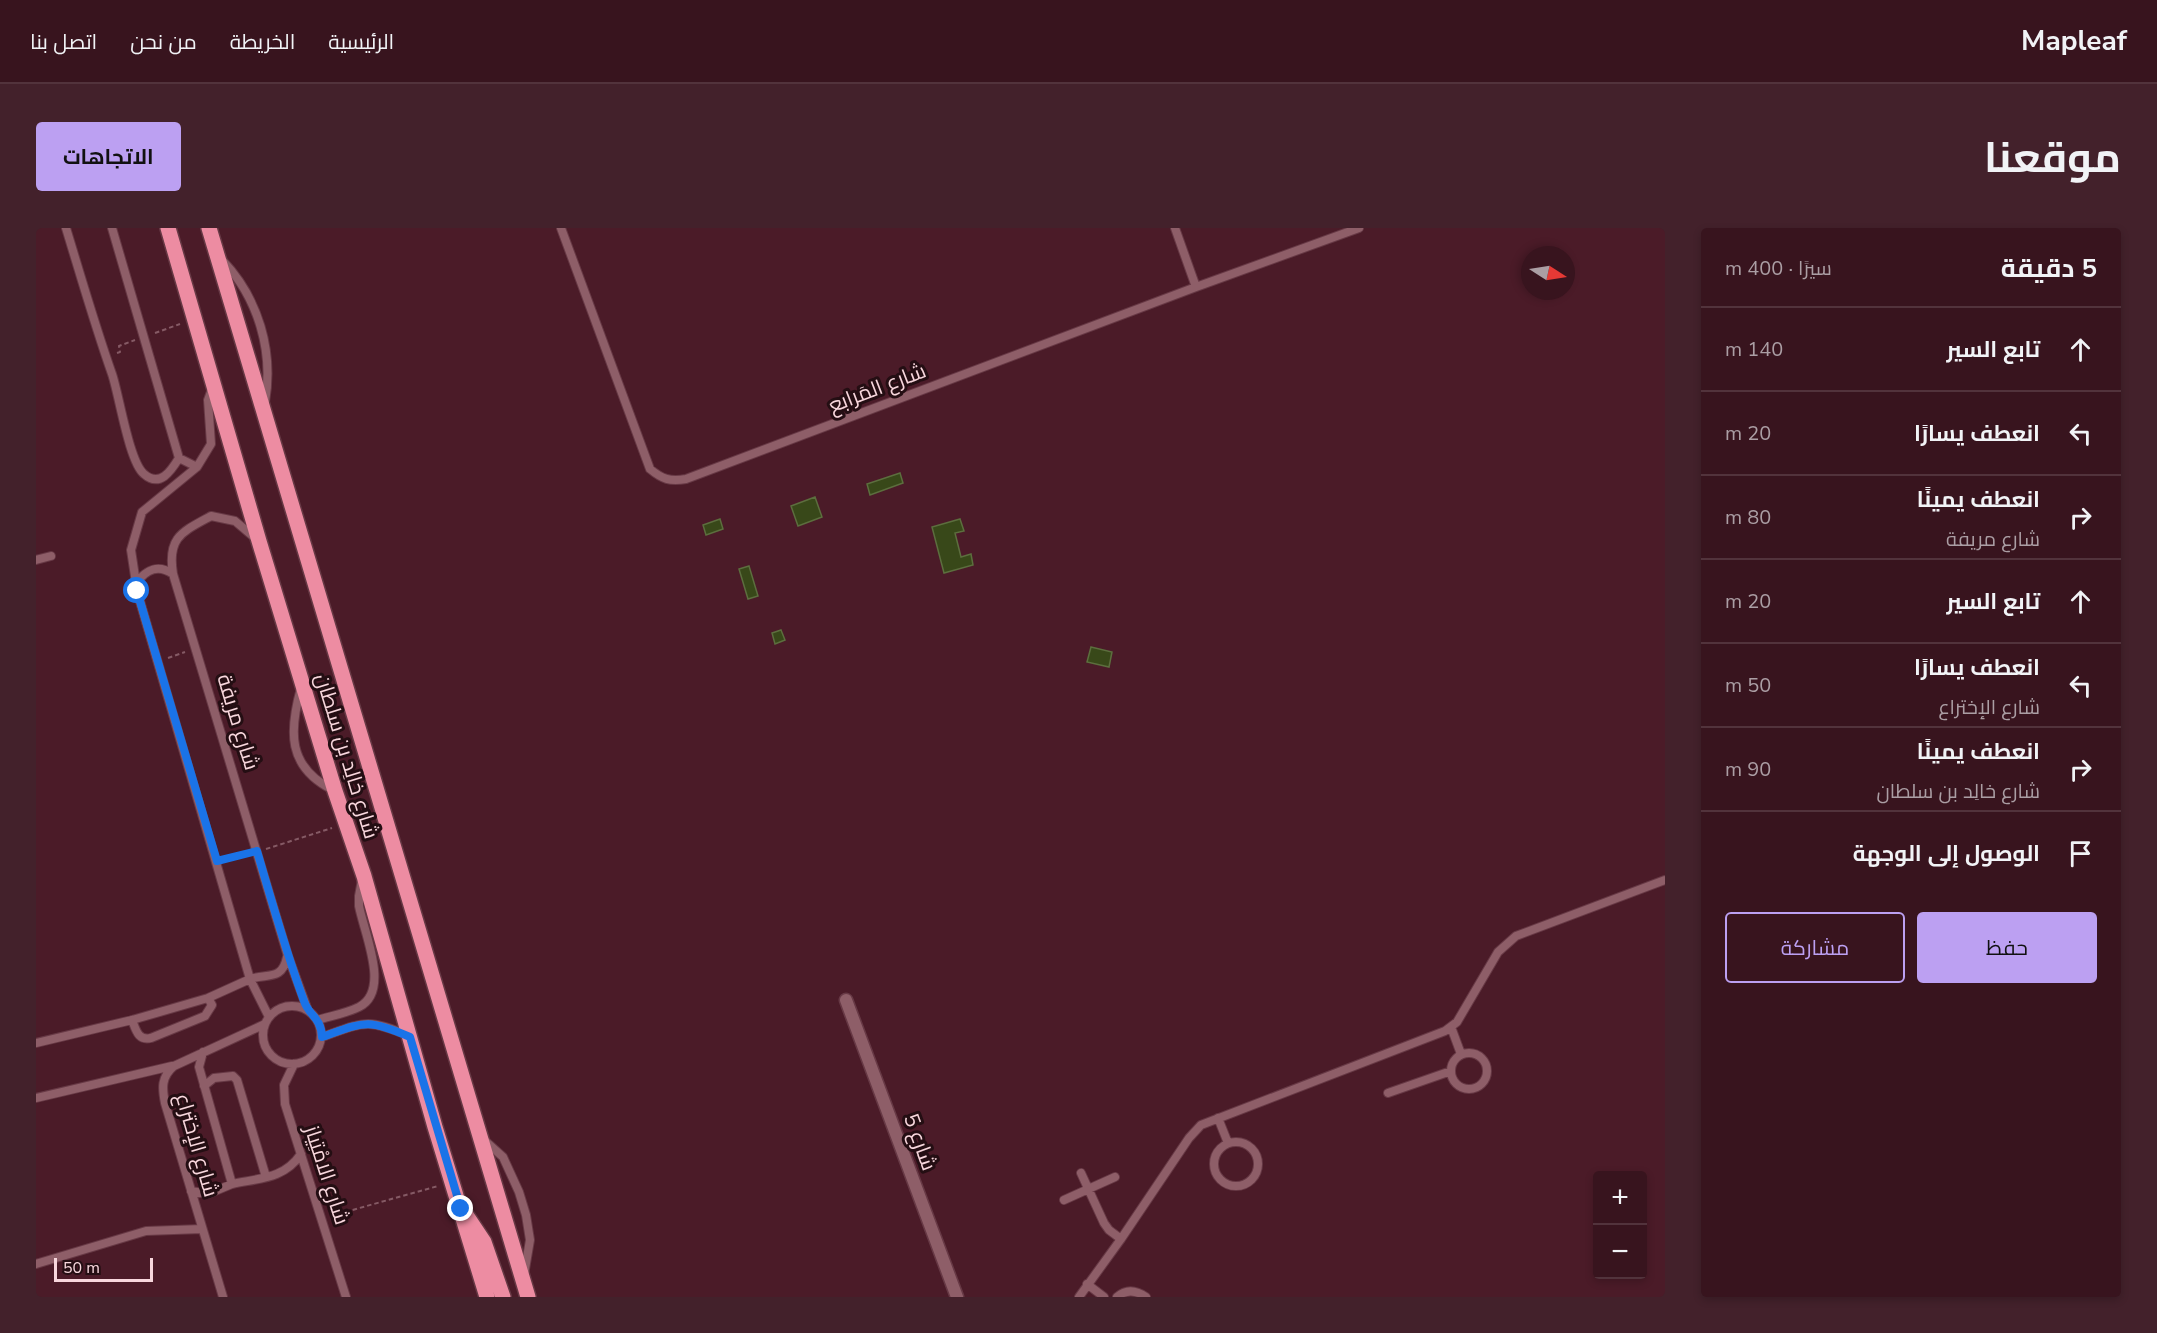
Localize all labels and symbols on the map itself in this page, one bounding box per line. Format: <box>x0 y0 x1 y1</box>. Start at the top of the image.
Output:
north arrow <box>1521 246 1575 300</box>
street label: شارع المَرابع <box>824 357 930 419</box>
route start <box>123 577 149 603</box>
street label: شارع خالِد بن سلطان <box>309 670 385 842</box>
street label: شارع مريفة <box>210 671 266 773</box>
street label: شارع الإختراع <box>169 1090 225 1200</box>
street label: شارع 5 <box>897 1110 943 1174</box>
street label: شارع الامْتِياز <box>297 1121 356 1228</box>
route end <box>447 1195 473 1221</box>
scale bar <box>54 1255 153 1282</box>

